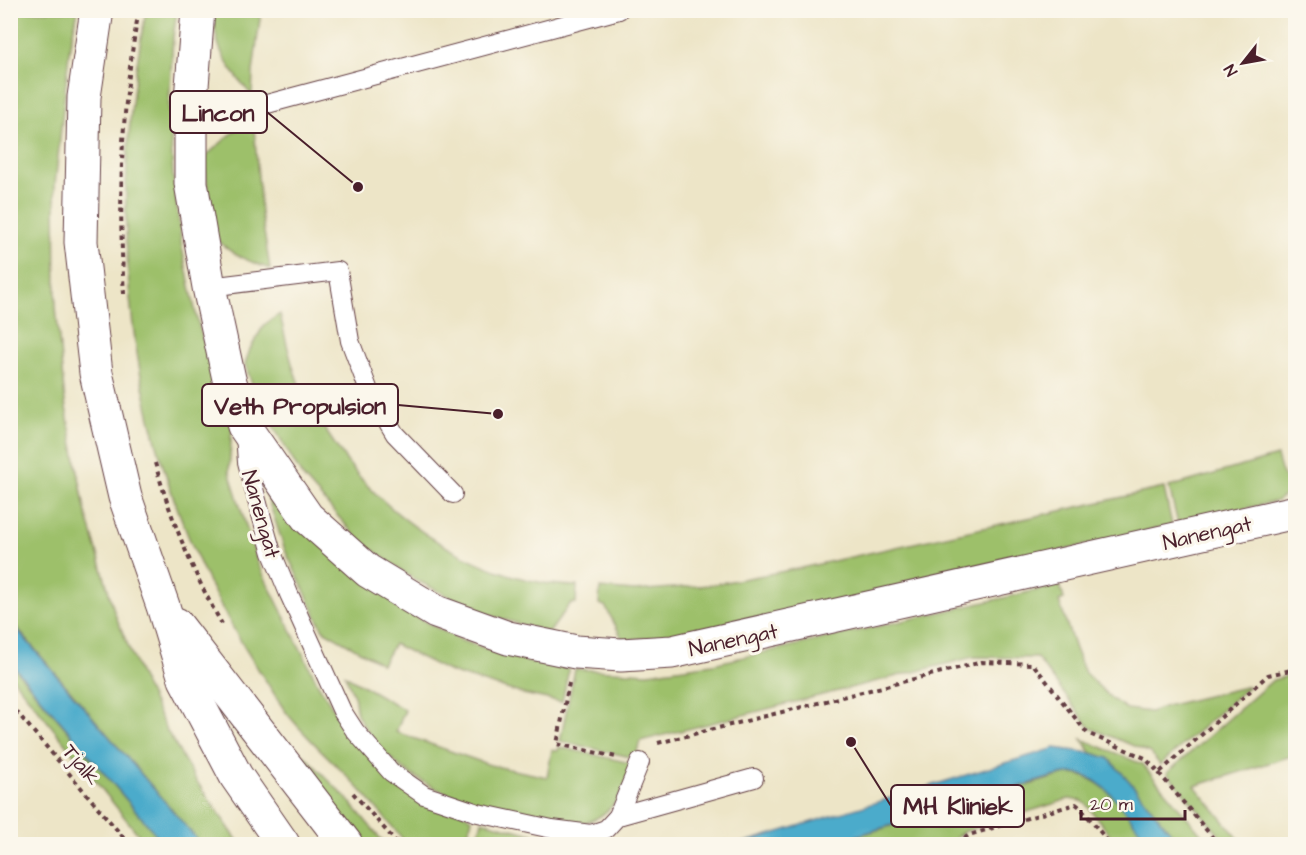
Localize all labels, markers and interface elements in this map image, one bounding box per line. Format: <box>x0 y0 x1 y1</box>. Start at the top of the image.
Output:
north arrow <box>1213 33 1273 93</box>
text: N <box>1219 60 1243 80</box>
callout: Lincon <box>170 91 267 133</box>
text: Lincon <box>182 97 254 131</box>
callout: Veth Propulsion <box>202 384 398 426</box>
text: Veth Propulsion <box>213 390 386 424</box>
street label: Nanengat <box>232 467 288 562</box>
street label: Nanengat <box>1160 508 1255 560</box>
street label: Nanengat <box>686 616 781 666</box>
street label: Tjalk <box>54 737 108 793</box>
scale bar <box>1081 783 1184 821</box>
callout: MH Kliniek <box>891 785 1024 827</box>
text: MH Kliniek <box>903 790 1013 824</box>
text: 20 m <box>1090 792 1133 817</box>

